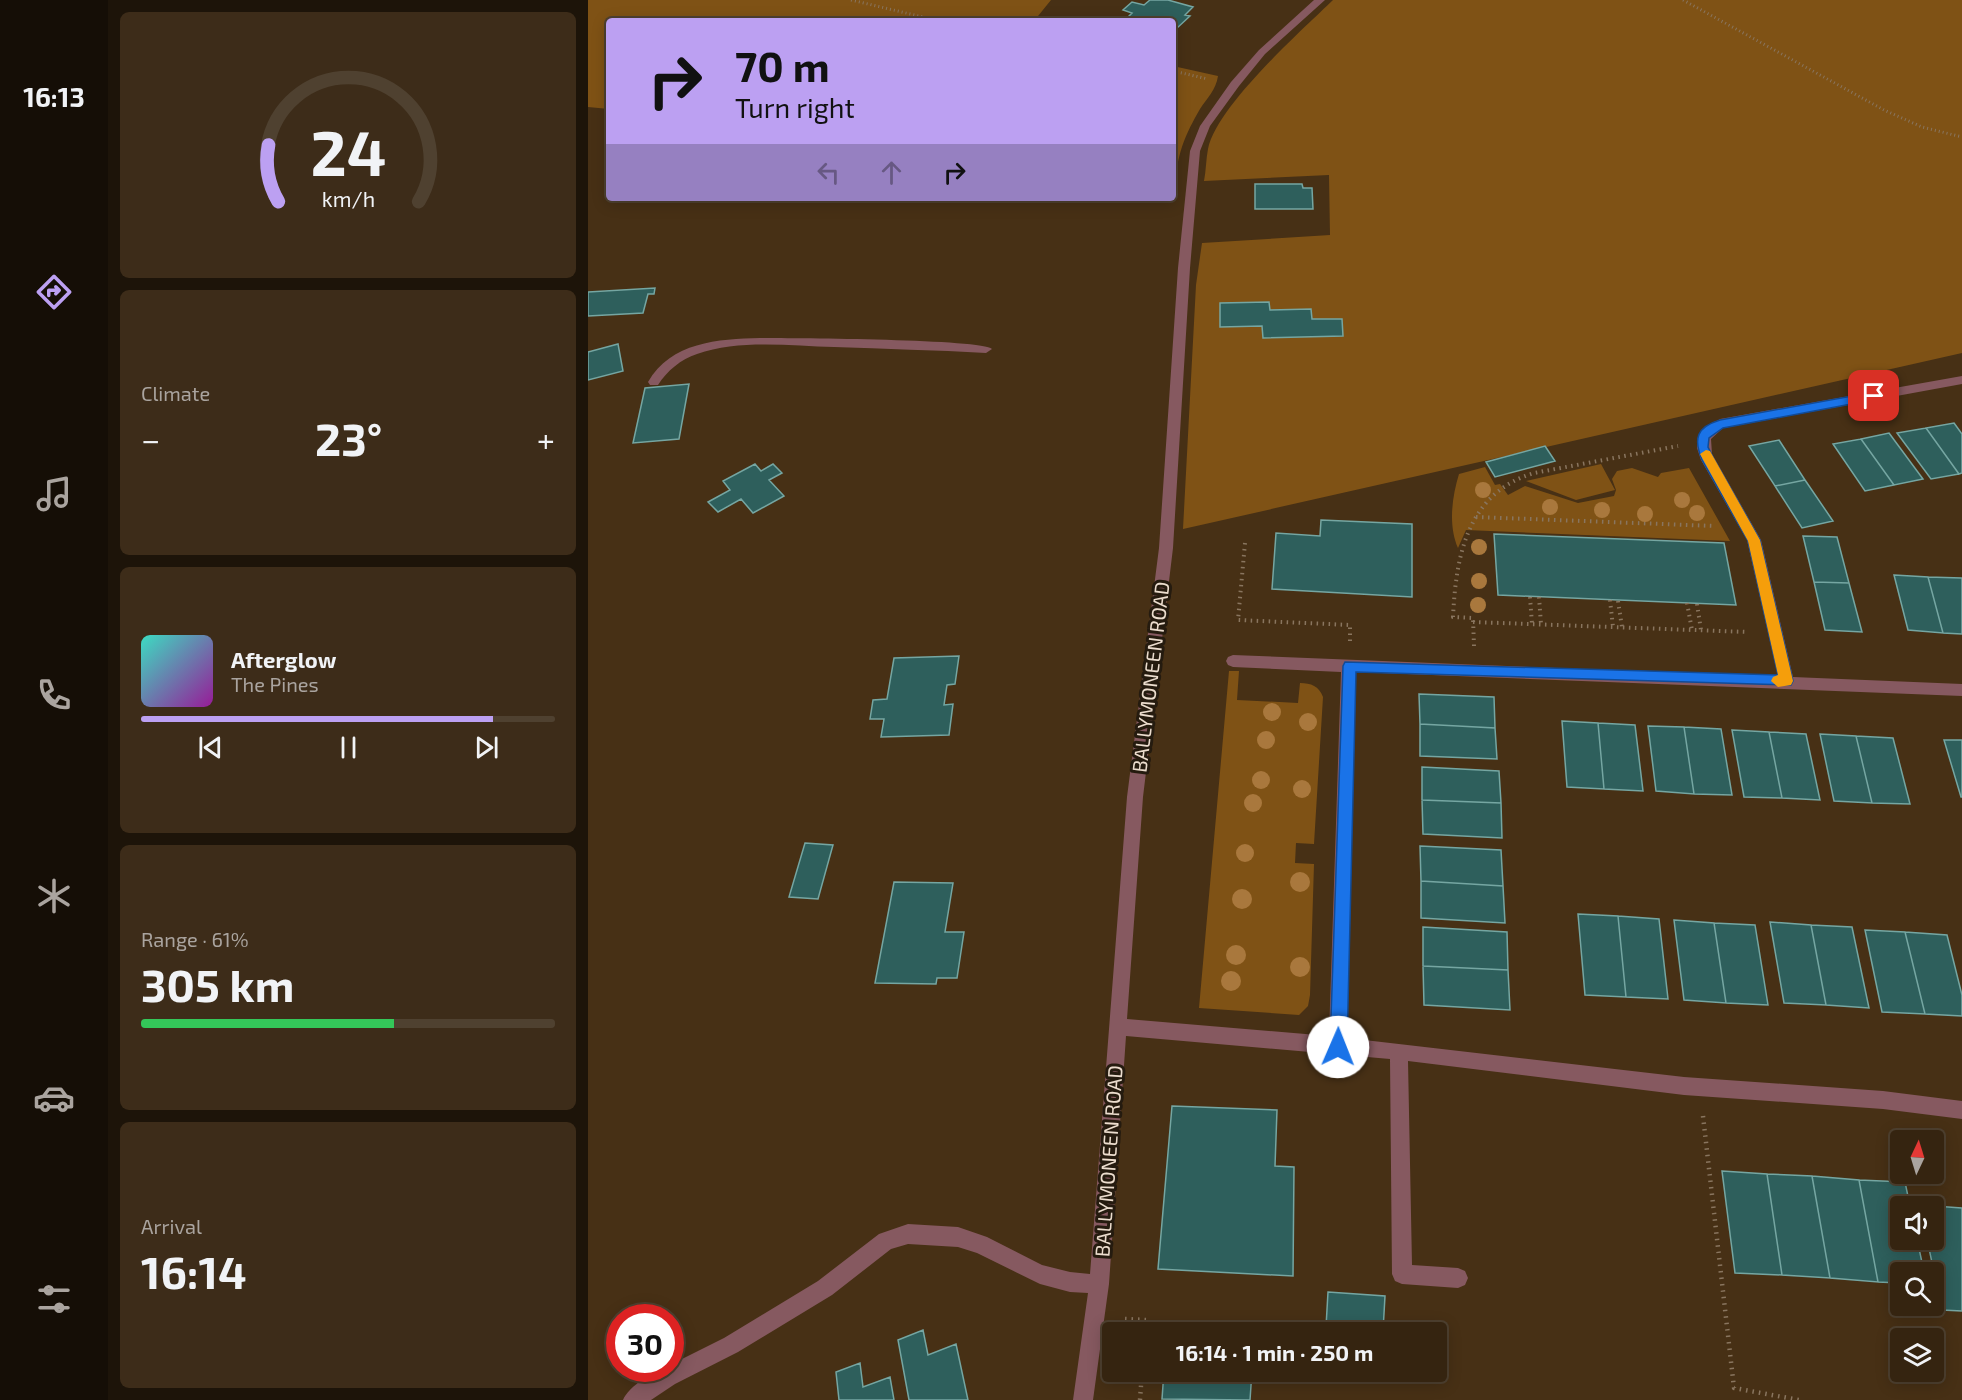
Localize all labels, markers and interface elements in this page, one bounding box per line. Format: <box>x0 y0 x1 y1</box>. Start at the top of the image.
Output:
text: 70 m <box>735 40 830 90</box>
icon: right <box>636 42 714 120</box>
text: 16:13 <box>23 80 85 112</box>
text: Turn right <box>735 91 855 123</box>
text: 24 <box>310 114 386 189</box>
icon: left <box>812 156 845 189</box>
icon: ahead <box>875 156 908 189</box>
icon: right <box>938 156 971 189</box>
text: km/h <box>321 186 375 211</box>
icon: directions <box>33 271 75 313</box>
pin <box>1848 370 1899 421</box>
icon: arrive <box>1857 379 1890 412</box>
text: Climate <box>141 381 210 405</box>
text: 23° <box>315 411 382 465</box>
text: − <box>141 419 160 459</box>
text: + <box>537 419 555 459</box>
icon: music <box>33 473 75 515</box>
street label: BALLYMONEEN ROAD <box>1126 580 1174 774</box>
text: Afterglow <box>231 646 336 672</box>
text: The Pines <box>231 672 319 696</box>
icon: phone <box>33 674 75 716</box>
icon: previous <box>194 731 227 764</box>
icon: pause <box>332 731 365 764</box>
icon: next <box>470 731 503 764</box>
icon: climate <box>33 875 75 917</box>
text: Range · 61% <box>141 927 249 951</box>
text: 305 km <box>141 957 294 1011</box>
position arrow <box>1306 1015 1370 1079</box>
street label: BALLYMONEEN ROAD <box>1089 1064 1127 1258</box>
icon: car <box>33 1077 75 1119</box>
north arrow <box>1890 1130 1944 1184</box>
map controls <box>1890 1130 1944 1382</box>
button: sound <box>1890 1196 1944 1250</box>
text: Arrival <box>141 1214 202 1238</box>
text: 16:14 <box>141 1244 247 1298</box>
button: search <box>1890 1262 1944 1316</box>
icon: filters <box>33 1278 75 1320</box>
speed limit sign: 30 <box>606 1304 684 1382</box>
button: layers <box>1890 1328 1944 1382</box>
text: 16:14 · 1 min · 250 m <box>1176 1339 1373 1365</box>

